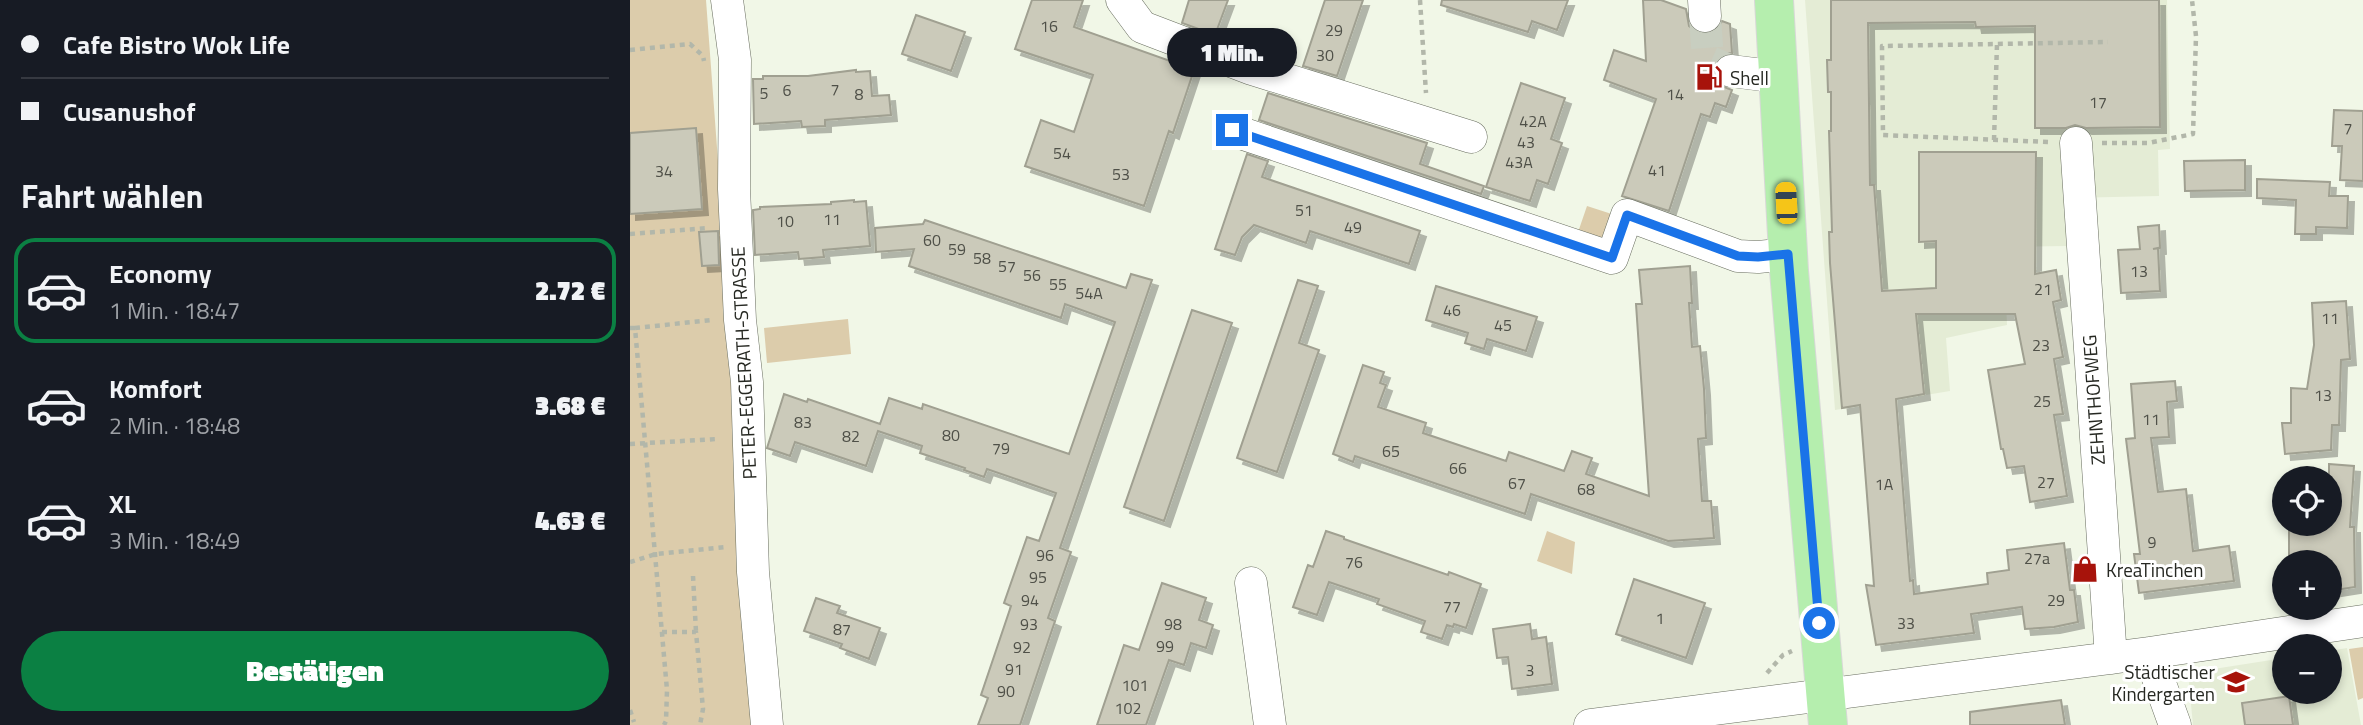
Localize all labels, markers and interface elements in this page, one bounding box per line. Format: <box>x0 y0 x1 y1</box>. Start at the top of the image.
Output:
house number: 16 <box>1040 14 1058 38</box>
house number: 29 <box>1325 18 1343 42</box>
text: Cafe Bistro Wok Life <box>63 25 290 64</box>
callout: 1 Min. <box>1167 29 1297 78</box>
text: 1 Min. <box>1200 35 1264 70</box>
house number: 30 <box>1316 43 1334 67</box>
fuel station icon: Shell <box>1694 62 1724 92</box>
place label: Shell <box>1730 63 1769 92</box>
house number: 7 <box>831 77 839 101</box>
house number: 6 <box>783 78 792 102</box>
house number: 5 <box>760 81 769 105</box>
house number: 8 <box>855 82 864 106</box>
house number: 14 <box>1666 82 1684 106</box>
house number: 17 <box>2089 90 2107 114</box>
text: Cusanushof <box>63 92 195 131</box>
house number: 42A <box>1519 109 1547 133</box>
route end <box>1216 114 1248 146</box>
house number: 7 <box>2344 116 2352 140</box>
house number: 43 <box>1517 130 1535 154</box>
house number: 54 <box>1053 141 1071 165</box>
house number: 43A <box>1505 150 1533 174</box>
house number: 41 <box>1648 158 1666 182</box>
house number: 34 <box>655 159 673 183</box>
house number: 53 <box>1112 162 1130 186</box>
text: Fahrt wählen <box>21 172 204 220</box>
car <box>1775 181 1798 225</box>
house number: 51 <box>1295 198 1313 222</box>
house number: 11 <box>823 207 841 231</box>
house number: 10 <box>776 209 794 233</box>
house number: 49 <box>1344 215 1362 239</box>
house number: 60 <box>923 228 941 252</box>
house number: 59 <box>948 237 966 261</box>
street label: PETER-EGGERATH-STRASSE <box>722 246 764 480</box>
house number: 58 <box>973 246 991 270</box>
text: Economy <box>109 254 211 293</box>
house number: 57 <box>998 254 1016 278</box>
icon: car <box>25 259 88 322</box>
house number: 13 <box>2130 259 2148 283</box>
house number: 56 <box>1023 263 1041 287</box>
text: 2.72 € <box>535 271 605 310</box>
house number: 55 <box>1049 272 1067 296</box>
house number: 21 <box>2034 277 2052 301</box>
house number: 54A <box>1075 281 1103 305</box>
text: 1 Min. · 18:47 <box>109 293 240 328</box>
house number: 46 <box>1443 298 1461 322</box>
house number: 11 <box>2321 306 2339 330</box>
house number: 45 <box>1494 313 1512 337</box>
house number: 23 <box>2032 333 2050 357</box>
street label: ZEHNTHOFWEG <box>2074 334 2112 466</box>
text: Komfort <box>109 369 202 408</box>
icon: car <box>25 374 88 437</box>
house number: 13 <box>2314 383 2332 407</box>
text: 3.68 € <box>535 386 605 425</box>
house number: 25 <box>2033 389 2051 413</box>
house number: 11 <box>2142 407 2160 431</box>
text: 2 Min. · 18:48 <box>109 408 240 443</box>
house number: 83 <box>794 410 812 434</box>
house number: 80 <box>942 423 960 447</box>
house number: 82 <box>842 424 860 448</box>
house number: 79 <box>992 436 1010 460</box>
house number: 65 <box>1382 439 1400 463</box>
house number: 66 <box>1449 456 1467 480</box>
map controls <box>2272 466 2342 704</box>
button: locate <box>2272 466 2342 536</box>
house number: 27 <box>2037 470 2055 494</box>
house number: 67 <box>1508 471 1526 495</box>
house number: 1A <box>1875 472 1894 496</box>
house number: 68 <box>1577 477 1595 501</box>
text: XL <box>109 484 136 523</box>
icon: car <box>25 489 88 552</box>
text: 4.63 € <box>535 501 605 540</box>
text: 3 Min. · 18:49 <box>109 523 240 558</box>
house number: 9 <box>2148 530 2157 554</box>
house number: 96 <box>1036 543 1054 567</box>
house number: 27a <box>2024 546 2050 570</box>
house number: 76 <box>1345 550 1363 574</box>
button: + <box>2272 550 2342 620</box>
shop icon: KreaTinchen <box>2070 554 2100 584</box>
place label: KreaTinchen <box>2106 555 2203 584</box>
house number: 95 <box>1029 565 1047 589</box>
house number: 94 <box>1021 588 1039 612</box>
house number: 29 <box>2047 588 2065 612</box>
house number: 77 <box>1443 594 1461 618</box>
house number: 1 <box>1656 606 1664 630</box>
route start <box>1803 607 1835 639</box>
house number: 33 <box>1897 611 1915 635</box>
house number: 93 <box>1020 612 1038 636</box>
house number: 98 <box>1164 612 1182 636</box>
house number: 87 <box>833 617 851 641</box>
button: Bestätigen <box>21 631 609 711</box>
house number: 99 <box>1156 634 1174 658</box>
button: − <box>2272 634 2342 704</box>
house number: 92 <box>1013 635 1031 659</box>
house number: 91 <box>1005 657 1023 681</box>
place label: Städtischer Kindergarten <box>2111 657 2215 708</box>
house number: 3 <box>1526 658 1534 682</box>
school or university icon: Städtischer Kindergarten <box>2221 667 2251 697</box>
house number: 101 <box>1122 673 1148 697</box>
house number: 90 <box>997 679 1015 703</box>
house number: 102 <box>1115 696 1141 720</box>

